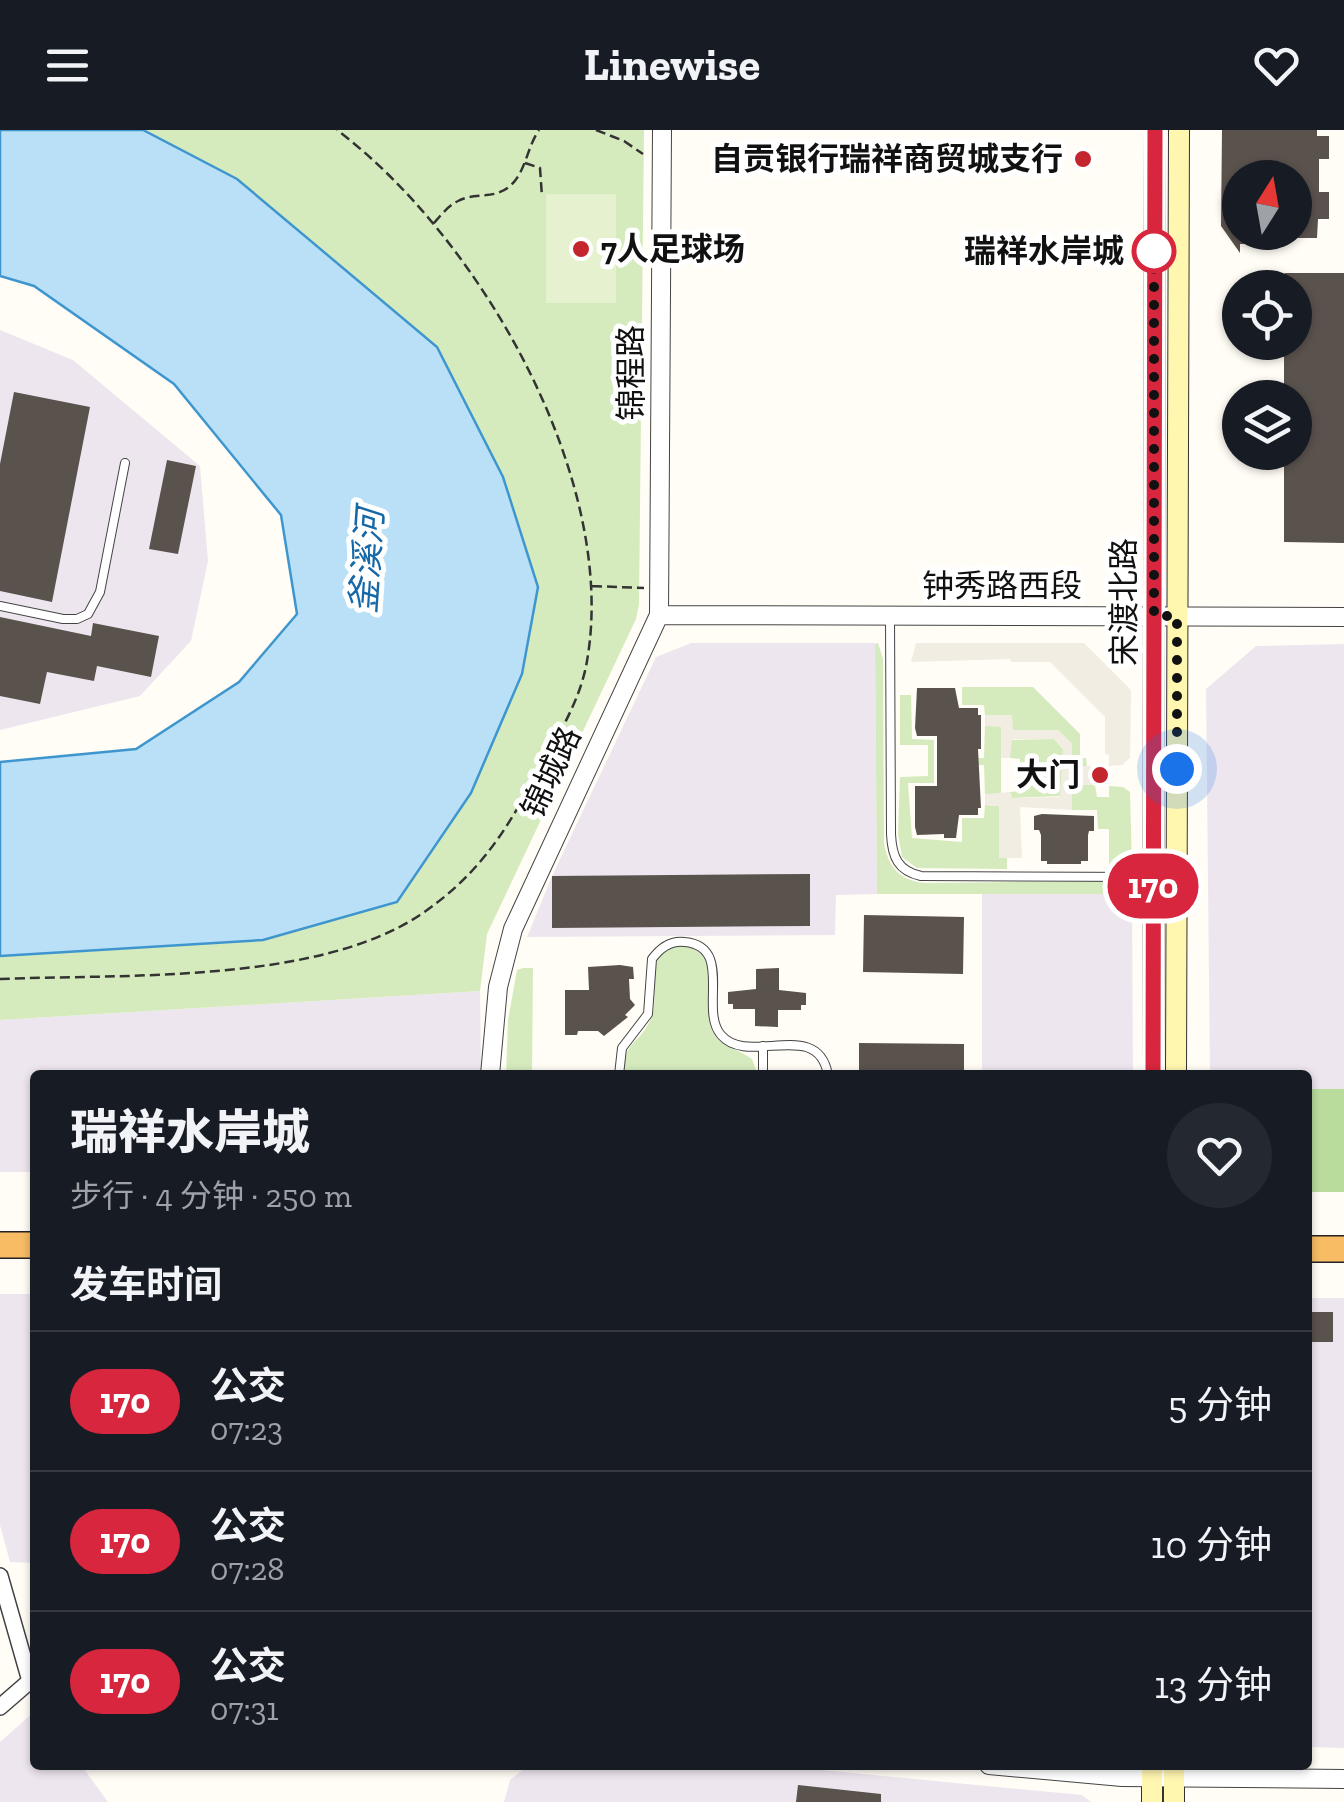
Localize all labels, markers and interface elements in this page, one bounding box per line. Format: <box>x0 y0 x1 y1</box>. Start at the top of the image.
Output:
icon: menu <box>40 38 95 93</box>
text: Linewise <box>584 38 760 92</box>
icon: heart <box>1249 38 1304 93</box>
place label: 自贡银行瑞祥商贸城支行 <box>711 140 1063 178</box>
marker: 自贡银行瑞祥商贸城支行 <box>1072 148 1094 170</box>
north arrow <box>1222 160 1312 250</box>
map controls <box>1222 160 1312 470</box>
place label: 7人足球场 <box>601 230 745 268</box>
marker: 瑞祥水岸城 <box>1133 230 1175 272</box>
place label: 瑞祥水岸城 <box>964 232 1124 270</box>
marker: 7人足球场 <box>570 238 592 260</box>
button: locate <box>1222 270 1312 360</box>
street label: 锦程路 <box>612 325 650 421</box>
button: layers <box>1222 380 1312 470</box>
water label: 釜溪河 <box>342 501 392 615</box>
street label: 宋渡北路 <box>1105 538 1143 666</box>
street label: 钟秀路西段 <box>922 567 1082 605</box>
street label: 锦城路 <box>513 720 589 824</box>
your location <box>1152 744 1202 794</box>
place label: 大门 <box>1016 756 1080 794</box>
marker: 大门 <box>1089 764 1111 786</box>
line badge: 170 <box>1096 854 1210 918</box>
text: 170 <box>1128 865 1178 907</box>
button: heart <box>1167 1103 1272 1208</box>
text: 瑞祥水岸城 <box>70 1104 310 1161</box>
text: 步行 · 4 分钟 · 250 m <box>70 1177 352 1215</box>
text: 发车时间 <box>70 1262 222 1308</box>
text: 公交 <box>210 1363 286 1409</box>
text: 170 <box>100 1380 150 1422</box>
text: 5 分钟 <box>1168 1382 1272 1428</box>
text: 07:23 <box>210 1410 283 1448</box>
text: 公交 <box>210 1503 286 1549</box>
text: 170 <box>100 1520 150 1562</box>
text: 10 分钟 <box>1151 1522 1272 1568</box>
text: 07:28 <box>210 1550 284 1588</box>
text: 公交 <box>210 1643 286 1689</box>
text: 170 <box>100 1660 150 1702</box>
text: 13 分钟 <box>1154 1662 1272 1708</box>
text: 07:31 <box>210 1690 279 1728</box>

